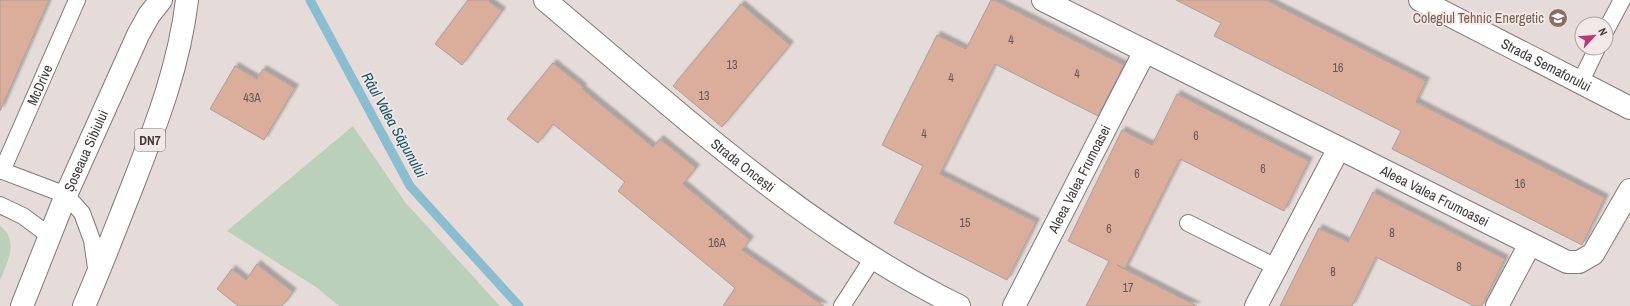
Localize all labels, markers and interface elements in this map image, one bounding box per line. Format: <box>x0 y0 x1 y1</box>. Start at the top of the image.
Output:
school or university icon: Colegiul Tehnic Energetic <box>1547 7 1569 29</box>
place label: Colegiul Tehnic Energetic <box>1413 9 1544 27</box>
north arrow <box>1574 16 1614 56</box>
text: N <box>1595 26 1611 38</box>
house number: 4 <box>1008 32 1014 48</box>
street label: Strada Semaforului <box>1498 34 1594 96</box>
house number: 13 <box>727 57 737 73</box>
house number: 16 <box>1333 60 1343 76</box>
street label: McDrive <box>23 62 57 108</box>
house number: 4 <box>1074 66 1080 82</box>
water label: Râul Valea Săpunului <box>357 68 432 182</box>
house number: 4 <box>948 70 954 86</box>
house number: 13 <box>699 88 709 104</box>
house number: 43A <box>243 90 261 106</box>
street label: Șoseaua Sibiului <box>60 107 112 194</box>
street label: Aleea Valea Frumoasei <box>1044 122 1115 237</box>
house number: 4 <box>921 126 927 142</box>
house number: 6 <box>1193 128 1199 144</box>
road number: DN7 <box>135 129 165 151</box>
street label: Strada Oncești <box>707 134 779 196</box>
house number: 6 <box>1260 161 1266 177</box>
street label: Aleea Valea Frumoasei <box>1376 161 1492 231</box>
house number: 6 <box>1134 166 1140 182</box>
house number: 16 <box>1515 176 1525 192</box>
house number: 15 <box>960 215 971 231</box>
house number: 6 <box>1106 221 1112 237</box>
house number: 8 <box>1389 225 1395 241</box>
house number: 16A <box>708 235 726 251</box>
house number: 8 <box>1456 259 1462 275</box>
house number: 8 <box>1330 264 1336 280</box>
house number: 17 <box>1123 280 1134 296</box>

